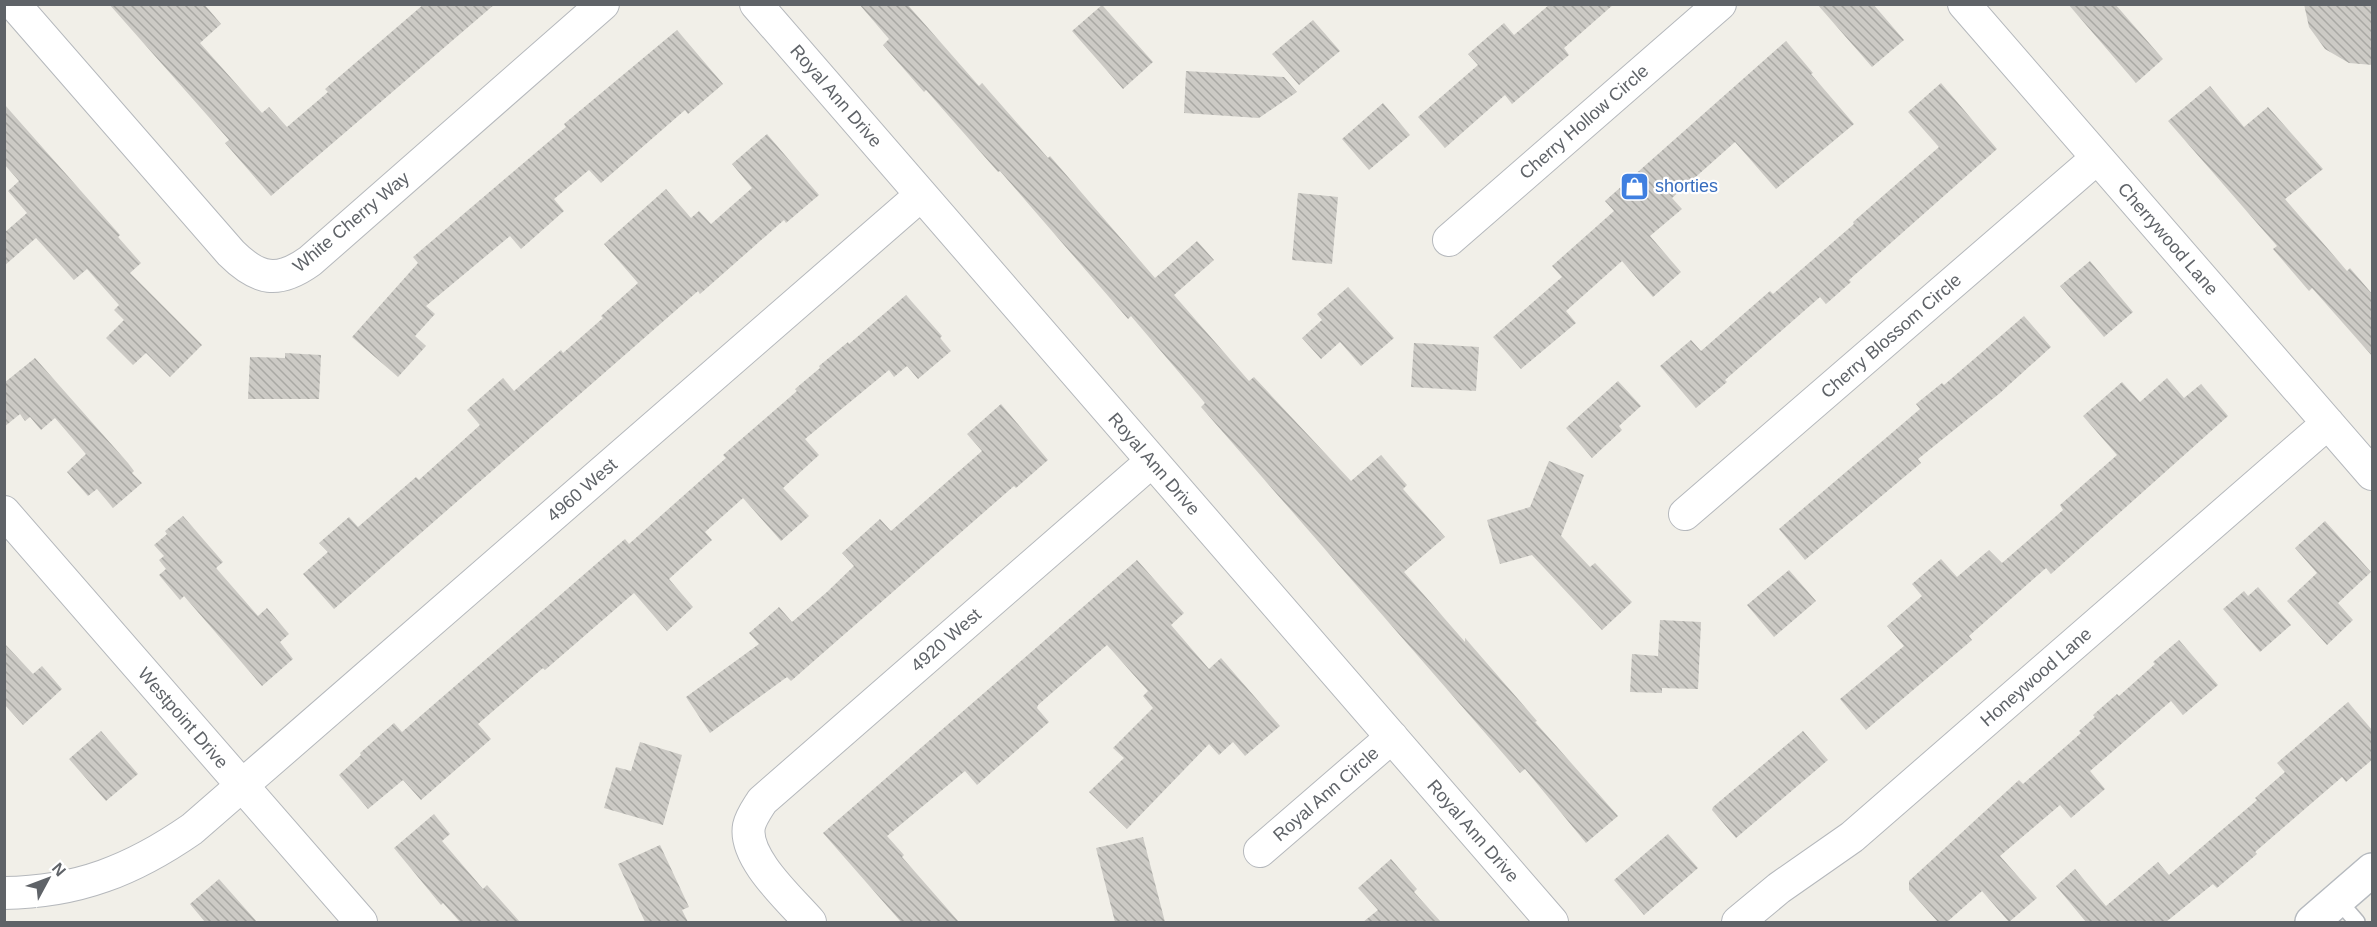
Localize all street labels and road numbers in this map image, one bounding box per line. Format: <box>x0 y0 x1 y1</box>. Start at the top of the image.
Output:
street label: Royal Ann Drive <box>786 41 886 151</box>
street label: Cherry Hollow Circle <box>1516 61 1652 183</box>
street label: White Cherry Way <box>289 168 413 276</box>
street label: Cherrywood Lane <box>2114 179 2222 299</box>
street label: Cherry Blossom Circle <box>1817 270 1965 402</box>
street label: Royal Ann Drive <box>1104 409 1204 519</box>
street label: 4960 West <box>543 454 621 526</box>
street label: 4920 West <box>907 604 985 676</box>
street label: Honeywood Lane <box>1977 623 2095 731</box>
street label: Westpoint Drive <box>134 664 232 772</box>
street label: Royal Ann Circle <box>1269 743 1383 845</box>
street label: Royal Ann Drive <box>1423 776 1523 886</box>

